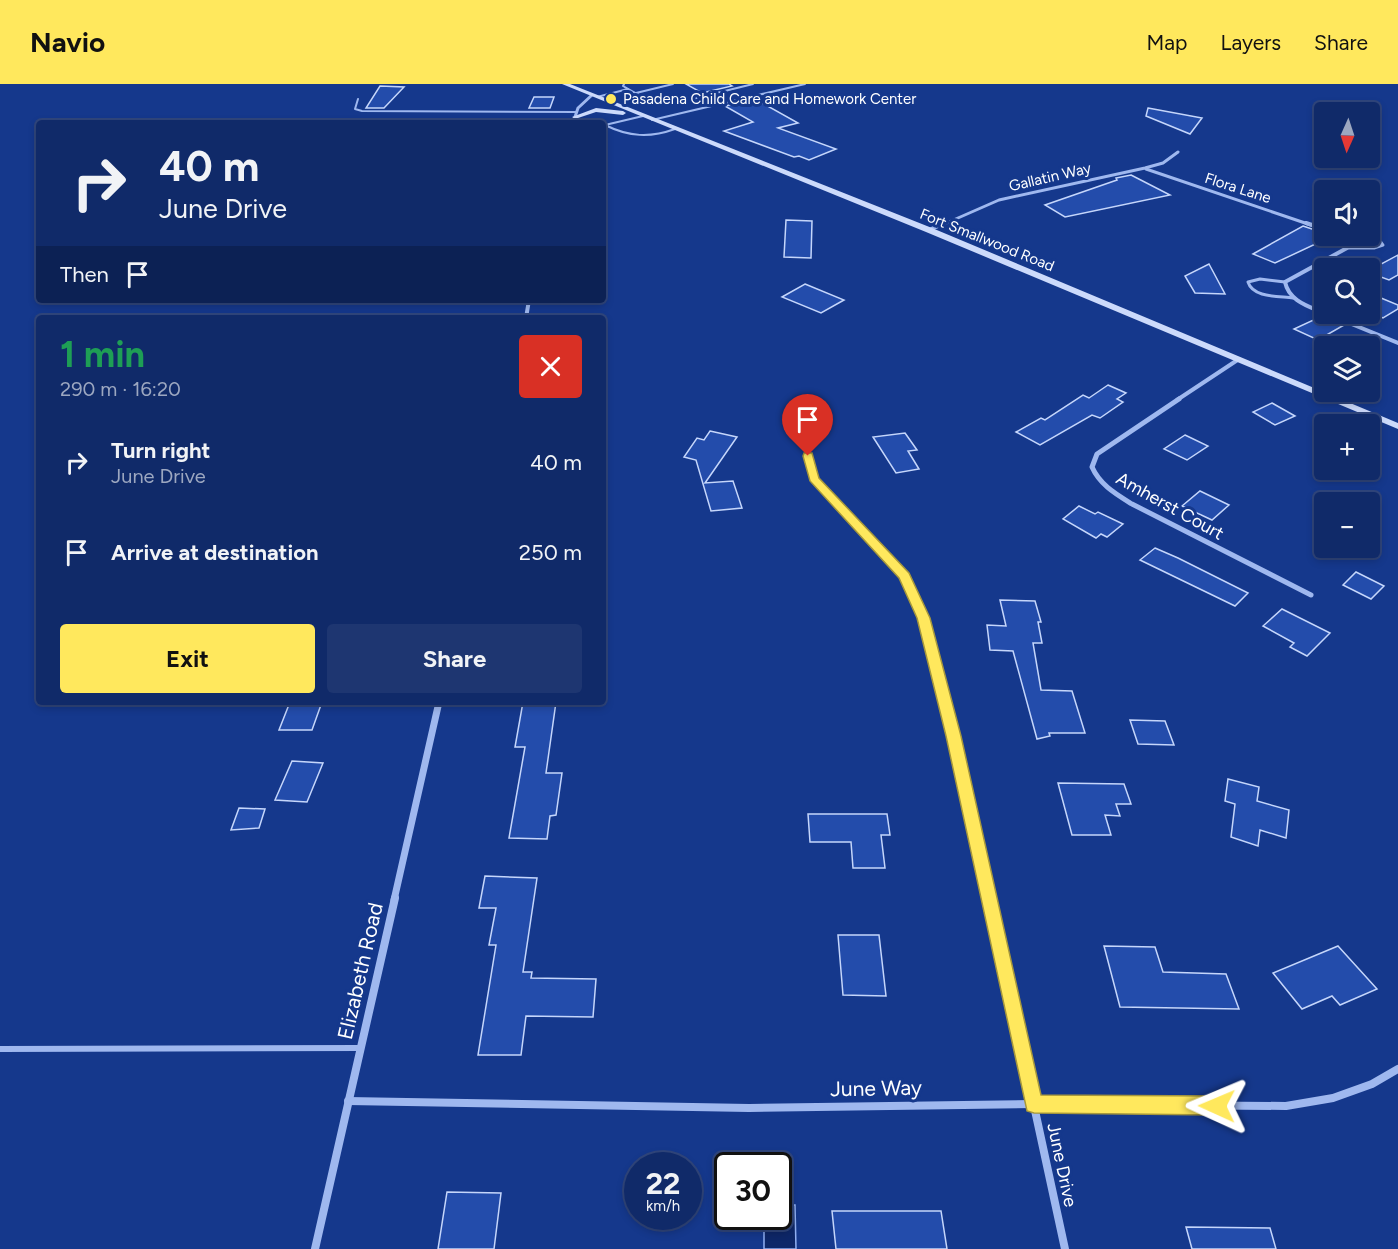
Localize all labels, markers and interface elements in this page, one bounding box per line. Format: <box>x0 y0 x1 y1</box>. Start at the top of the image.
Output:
text: Navio <box>30 25 105 59</box>
text: Map <box>1147 30 1187 55</box>
text: Layers <box>1220 30 1281 55</box>
text: Share <box>1314 30 1368 55</box>
place label: Pasadena Child Care and Homework Center <box>623 90 916 108</box>
marker: Pasadena Child Care and Homework Center <box>604 92 618 106</box>
north arrow <box>1314 102 1380 168</box>
map controls <box>1314 102 1380 558</box>
text: 40 m <box>159 141 259 192</box>
icon: right <box>60 144 138 222</box>
street label: Gallatin Way <box>1007 159 1093 195</box>
street label: Flora Lane <box>1203 169 1273 207</box>
button: sound <box>1314 180 1380 246</box>
text: June Drive <box>159 192 287 225</box>
street label: Fort Smallwood Road <box>917 205 1057 275</box>
icon: arrive <box>121 258 154 291</box>
button: search <box>1314 258 1380 324</box>
text: Then <box>60 261 109 288</box>
text: 1 min <box>60 333 145 376</box>
button: close <box>519 335 582 398</box>
button: layers <box>1314 336 1380 402</box>
text: 290 m · 16:20 <box>60 377 181 401</box>
pin <box>782 394 833 456</box>
icon: arrive <box>791 403 824 436</box>
button: + <box>1314 414 1380 480</box>
text: Turn right <box>111 437 210 464</box>
icon: right <box>60 446 93 479</box>
text: 40 m <box>530 449 582 476</box>
text: June Drive <box>111 464 206 488</box>
street label: Amherst Court <box>1112 467 1228 545</box>
button: − <box>1314 492 1380 558</box>
icon: arrive <box>60 536 93 569</box>
text: Arrive at destination <box>111 539 319 566</box>
text: 250 m <box>519 539 582 566</box>
button: Exit <box>60 624 315 693</box>
button: Share <box>327 624 582 693</box>
street label: Elizabeth Road <box>332 900 388 1042</box>
position arrow <box>1185 1074 1249 1138</box>
street label: June Way <box>830 1075 922 1101</box>
street label: June Drive <box>1042 1121 1082 1209</box>
speed limit sign: 30 <box>714 1152 792 1230</box>
text: 22 <box>646 1165 680 1202</box>
text: km/h <box>646 1197 680 1215</box>

